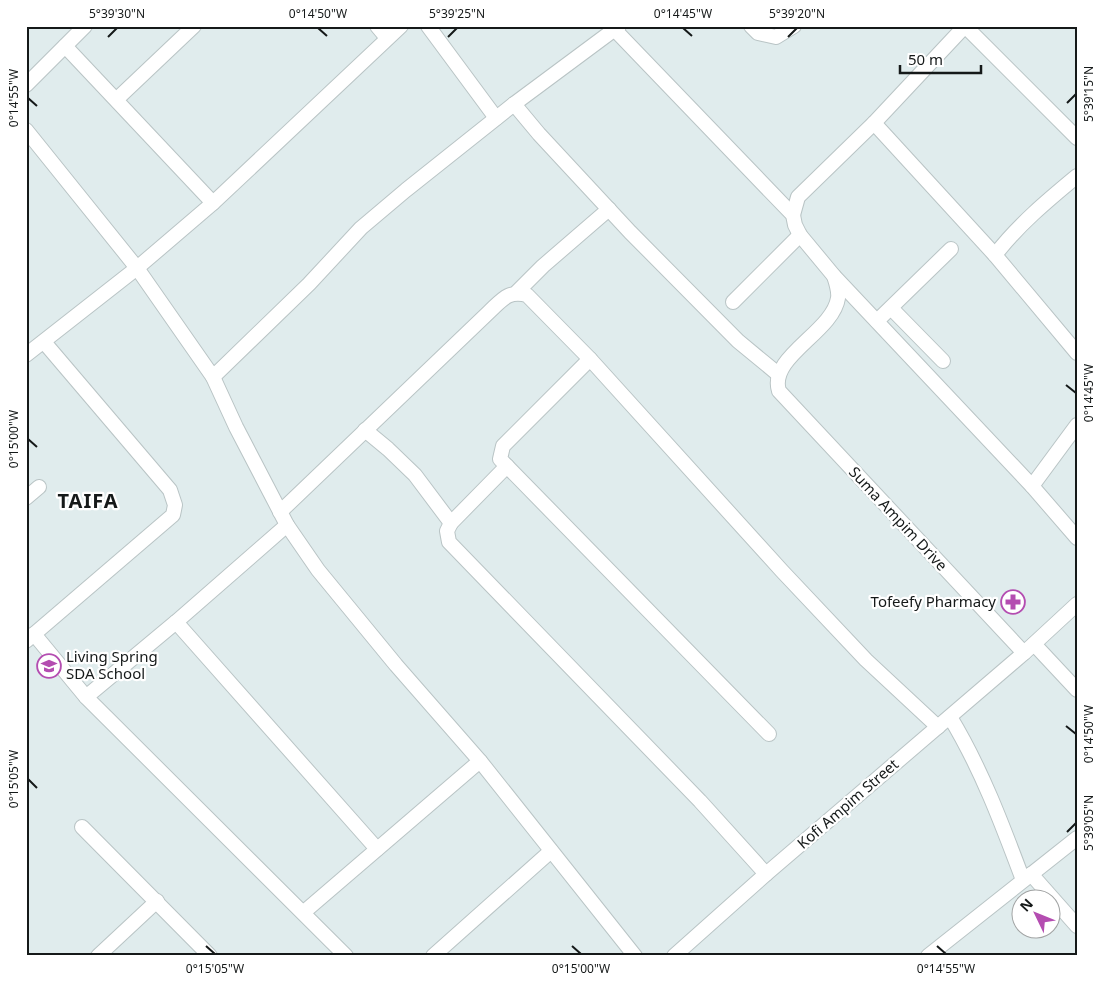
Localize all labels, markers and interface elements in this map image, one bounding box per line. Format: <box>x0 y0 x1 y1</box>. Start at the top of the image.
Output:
text: 5°39'30"N <box>89 5 145 22</box>
text: 0°14'50"W <box>289 5 347 22</box>
text: 5°39'25"N <box>429 5 485 22</box>
text: 0°14'45"W <box>654 5 712 22</box>
text: 5°39'20"N <box>769 5 825 22</box>
scale bar <box>900 42 982 74</box>
text: 50 m <box>908 49 943 69</box>
text: 5°39'15"N <box>1080 66 1097 122</box>
text: 0°14'55"W <box>5 69 22 127</box>
text: 0°14'45"W <box>1080 364 1097 422</box>
text: 0°15'00"W <box>5 410 22 468</box>
street label: Suma Ampim Drive <box>845 462 952 575</box>
district label: TAIFA <box>57 487 119 514</box>
pharmacy icon: Tofeefy Pharmacy <box>1000 589 1026 615</box>
place label: Tofeefy Pharmacy <box>871 591 996 611</box>
place label: Living Spring SDA School <box>66 646 158 683</box>
school or university icon: Living Spring SDA School <box>36 653 62 679</box>
text: 0°14'50"W <box>1080 705 1097 763</box>
text: 0°15'05"W <box>5 750 22 808</box>
street label: Kofi Ampim Street <box>793 753 903 853</box>
text: 5°39'05"N <box>1080 795 1097 851</box>
north arrow <box>1010 890 1060 940</box>
text: N <box>1015 894 1037 915</box>
text: 0°15'05"W <box>186 960 244 977</box>
text: 0°15'00"W <box>552 960 610 977</box>
text: 0°14'55"W <box>917 960 975 977</box>

